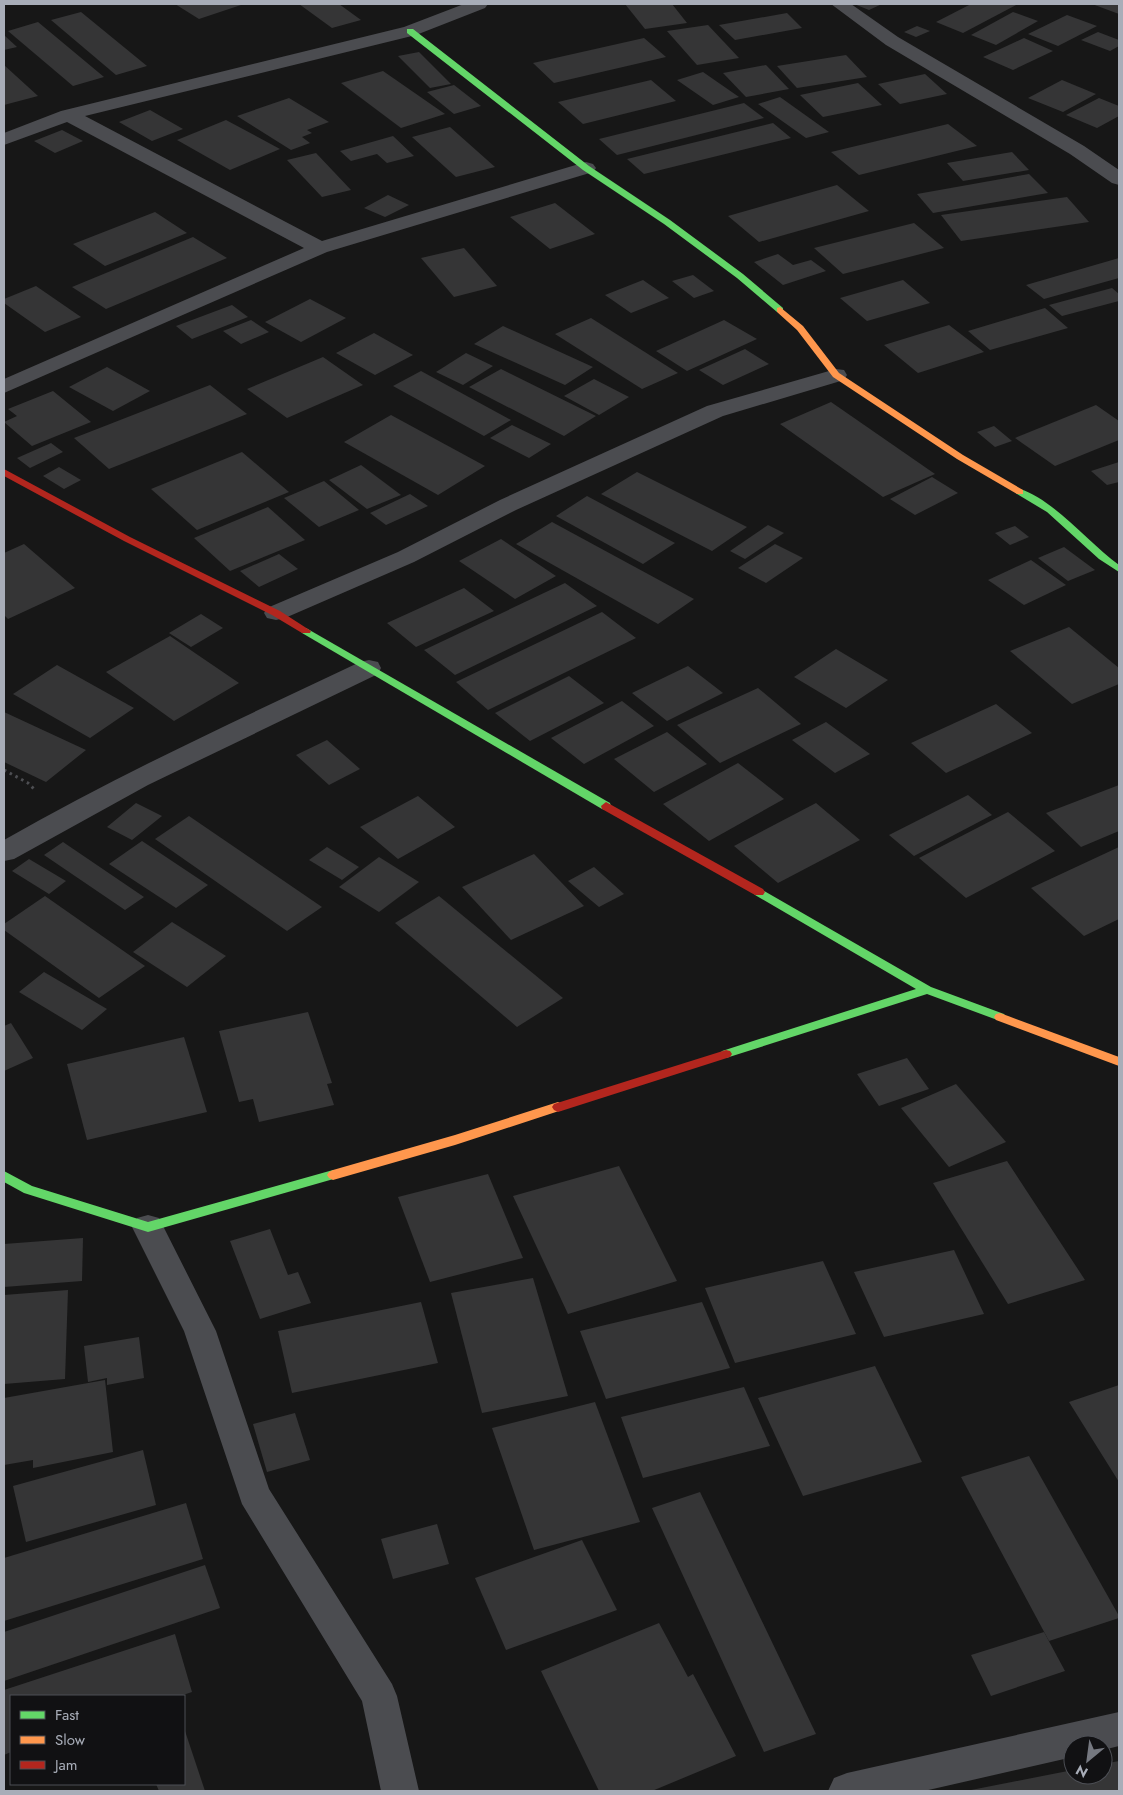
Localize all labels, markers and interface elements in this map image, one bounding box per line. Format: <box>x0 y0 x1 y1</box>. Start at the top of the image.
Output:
legend <box>10 1695 185 1785</box>
text: Fast <box>55 1704 79 1726</box>
text: Slow <box>55 1729 86 1751</box>
north arrow <box>1063 1735 1113 1785</box>
text: Jam <box>53 1754 78 1776</box>
text: N <box>1072 1760 1091 1783</box>

